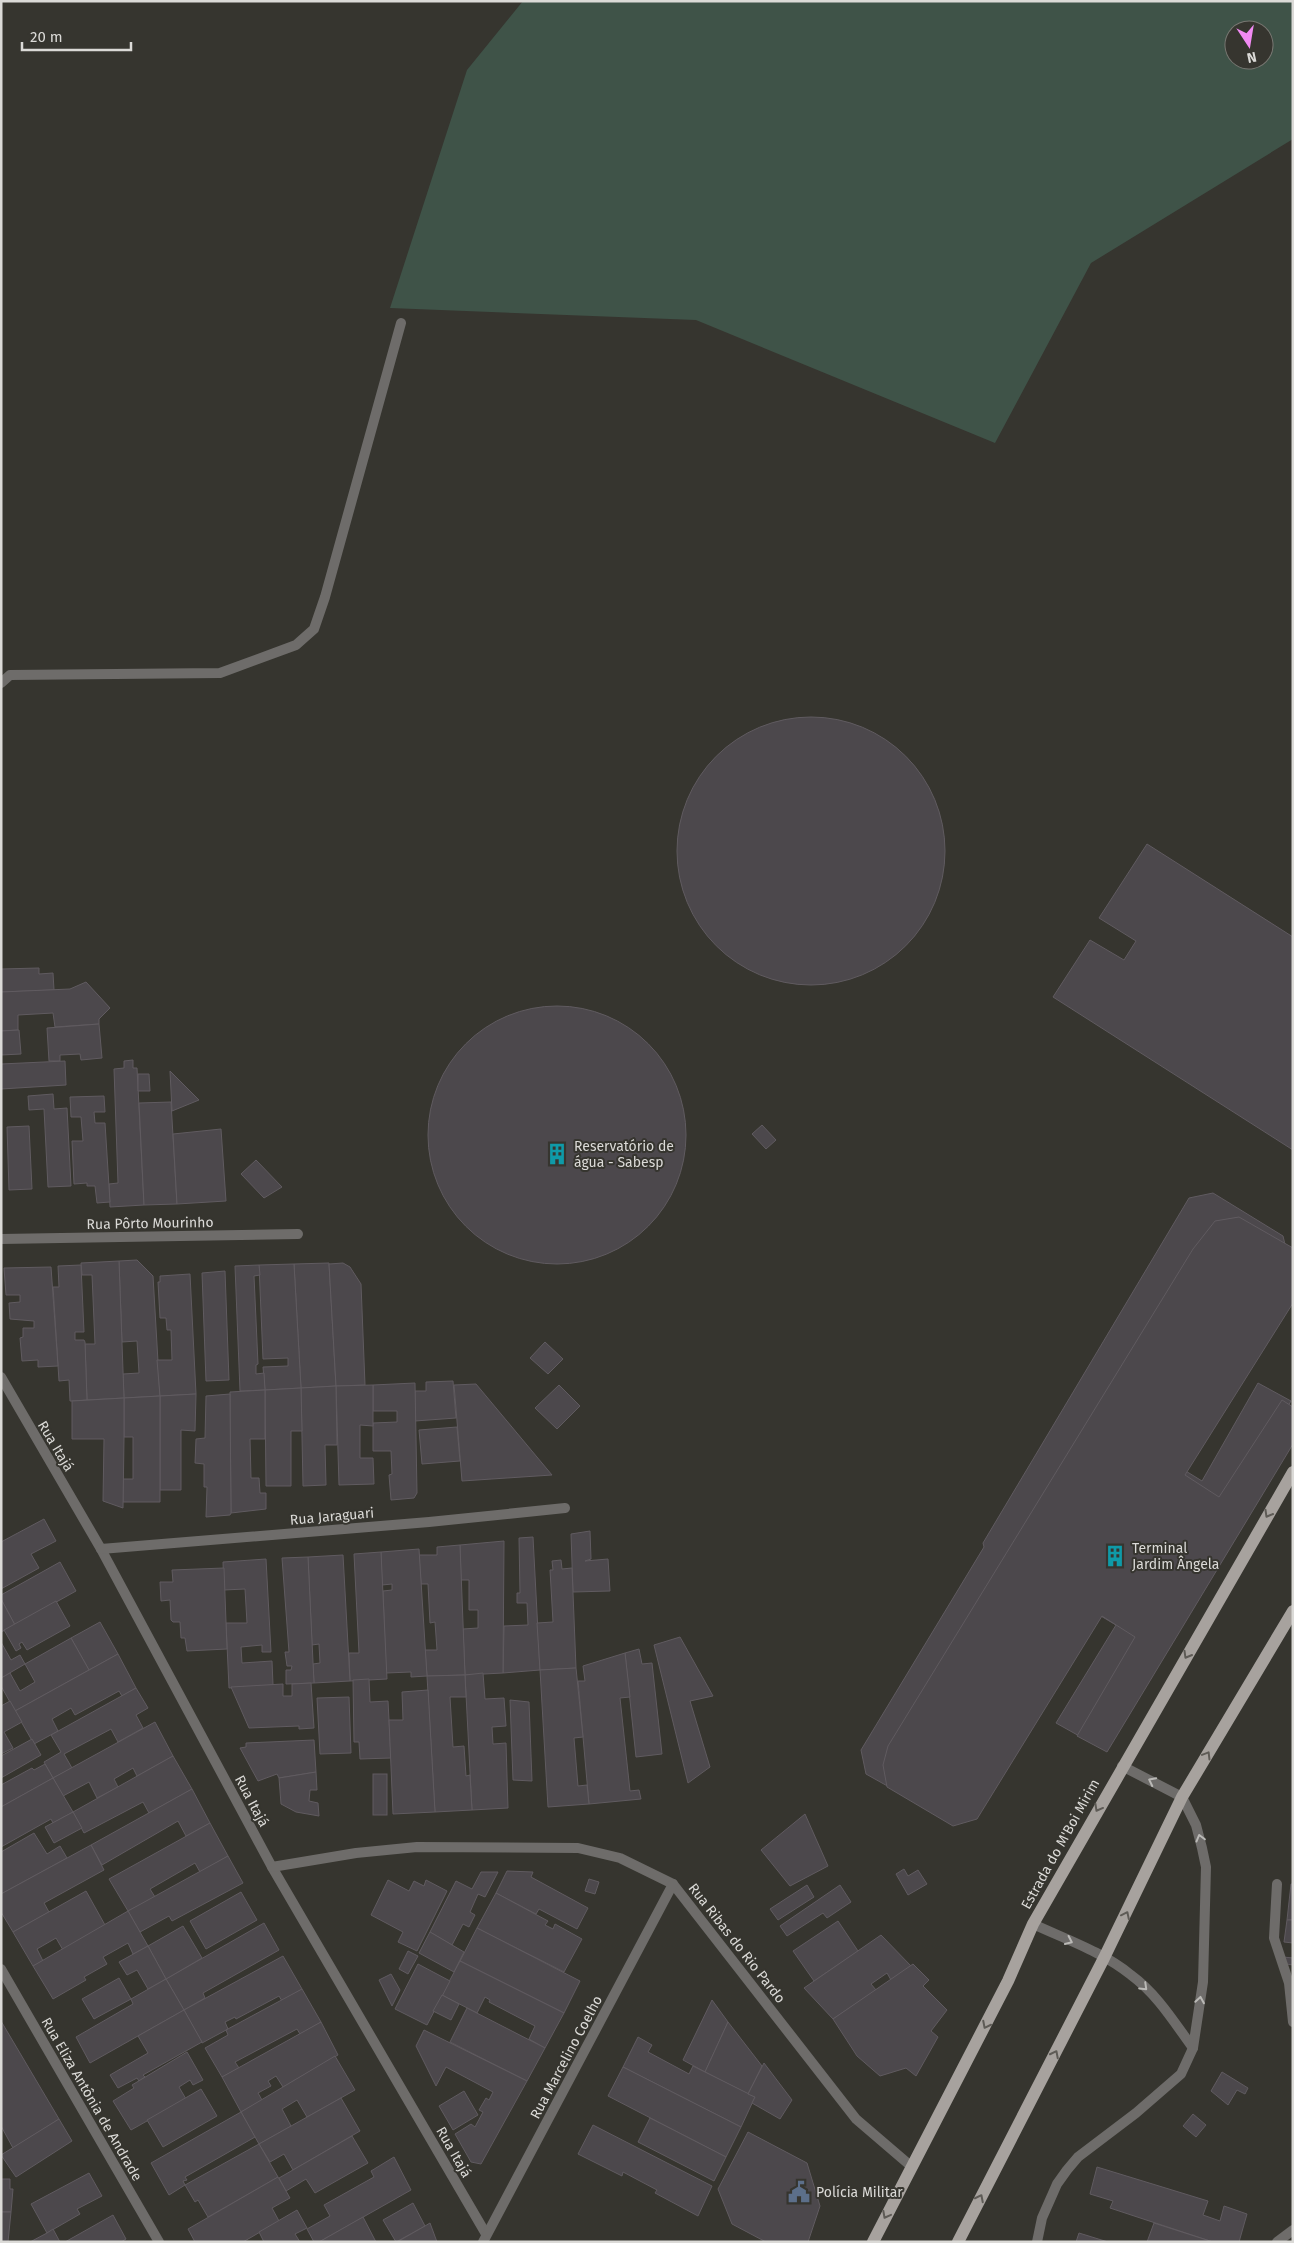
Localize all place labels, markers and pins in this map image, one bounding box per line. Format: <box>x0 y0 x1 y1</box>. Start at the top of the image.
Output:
place label: Reservatório de água - Sabesp <box>574 1138 674 1171</box>
building icon: Reservatório de água - Sabesp <box>544 1141 570 1167</box>
place label: Terminal Jardim Ângela <box>1132 1540 1219 1573</box>
building icon: Terminal Jardim Ângela <box>1102 1543 1128 1569</box>
public building icon: Polícia Militar <box>786 2179 812 2205</box>
place label: Polícia Militar <box>816 2184 903 2201</box>

